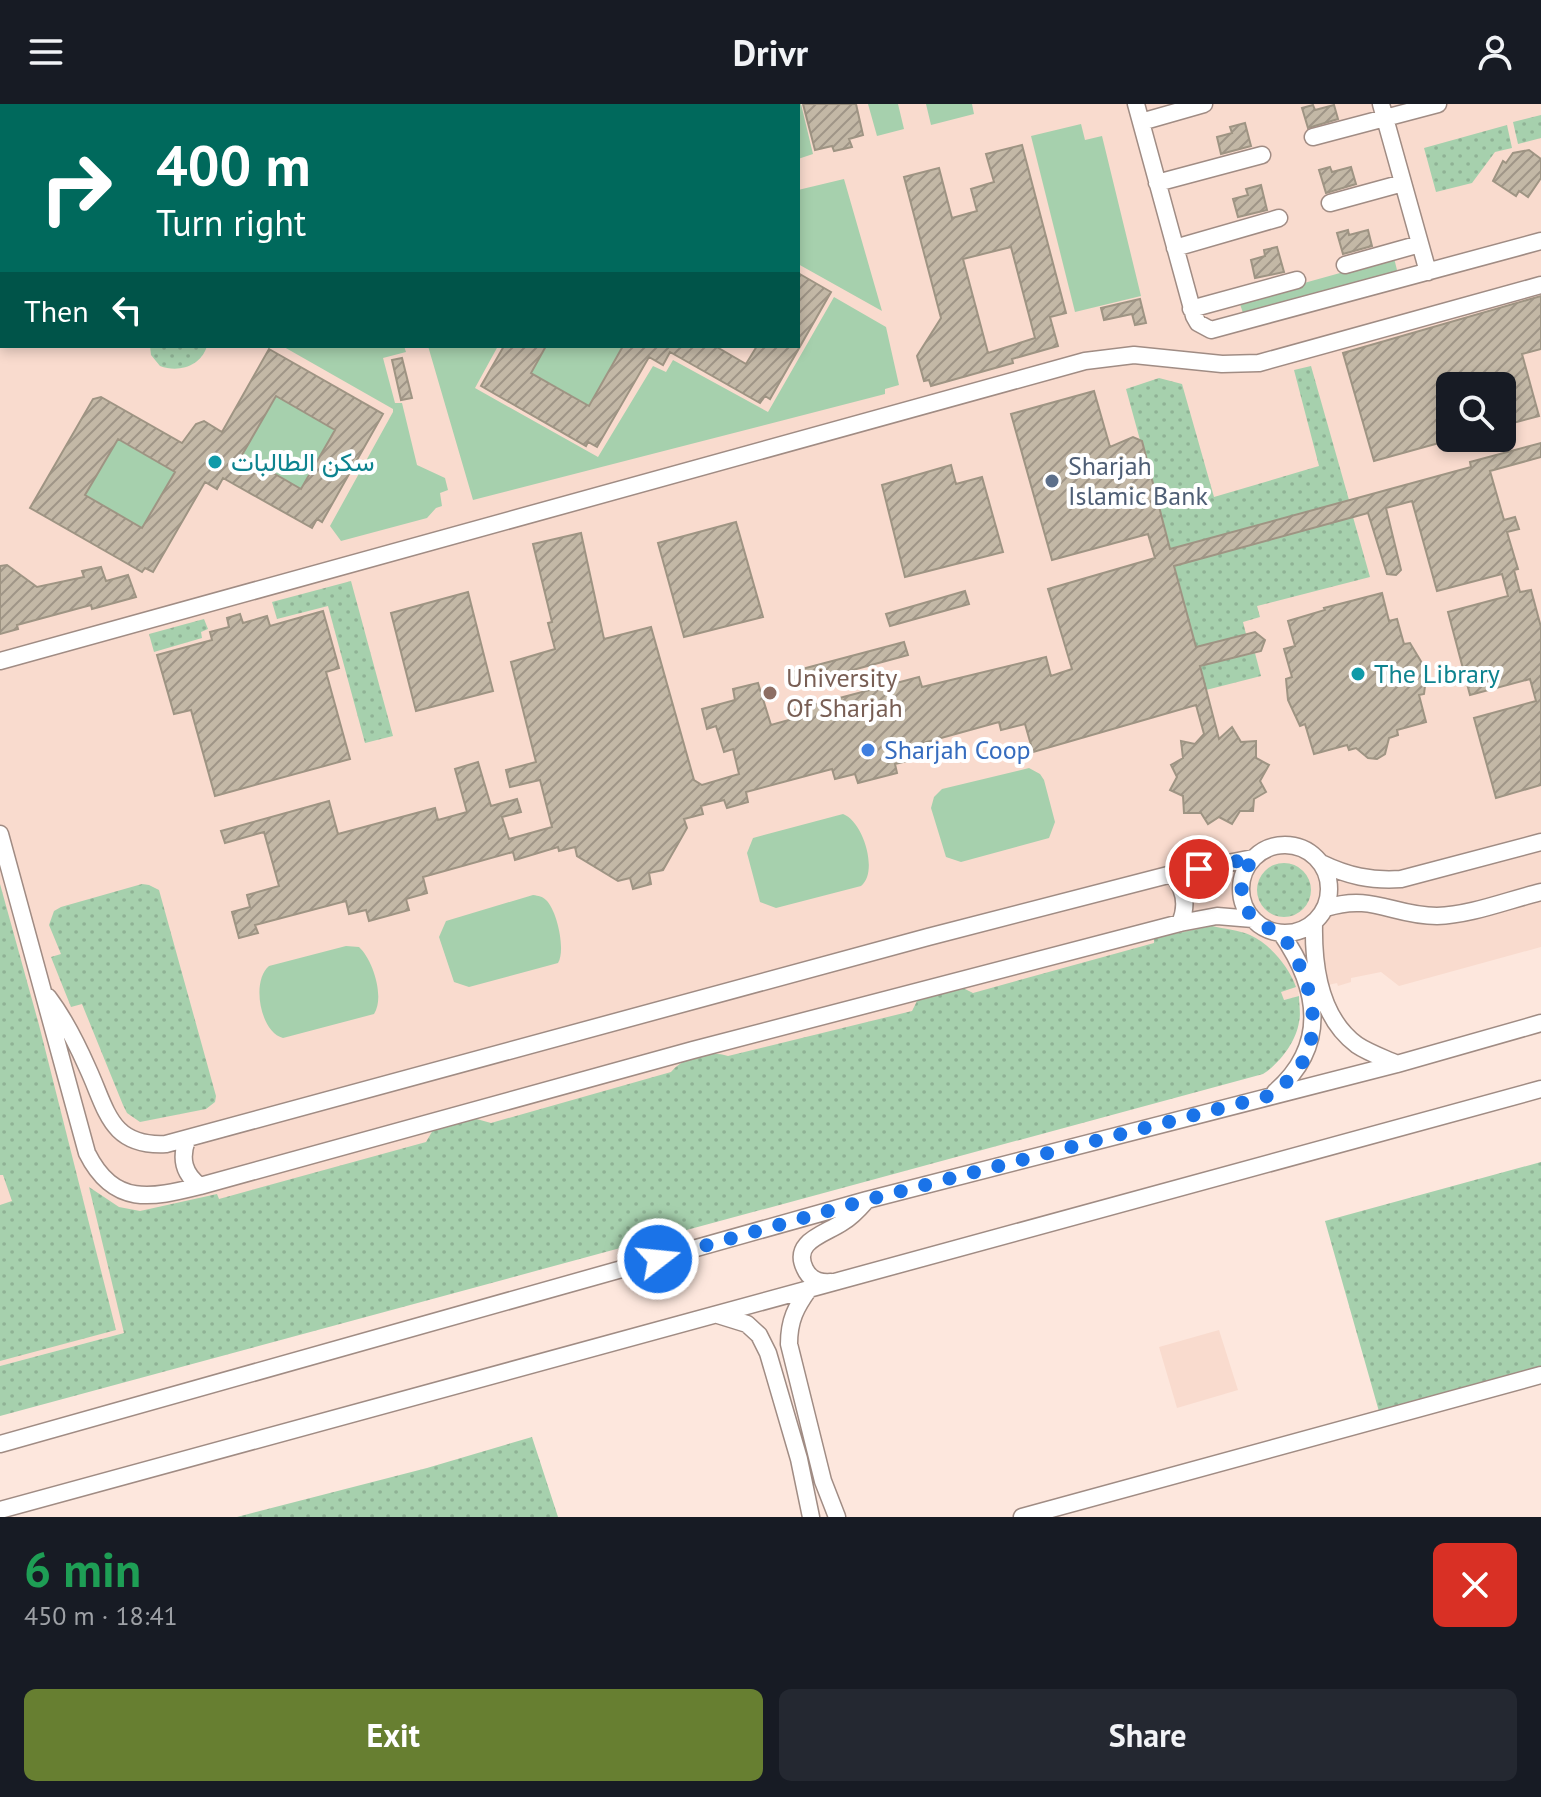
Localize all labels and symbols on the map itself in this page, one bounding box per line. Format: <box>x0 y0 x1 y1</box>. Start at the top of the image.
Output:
place label: سكن الطالبات <box>231 445 374 478</box>
place label: Sharjah Islamic Bank <box>1068 449 1208 512</box>
marker: سكن الطالبات <box>206 453 224 471</box>
marker: Sharjah Islamic Bank <box>1043 472 1061 490</box>
place label: The Library <box>1374 657 1500 690</box>
place label: University Of Sharjah <box>786 661 903 724</box>
marker: The Library <box>1349 665 1367 683</box>
marker: University Of Sharjah <box>761 684 779 702</box>
place label: Sharjah Coop <box>884 733 1031 766</box>
marker: Sharjah Coop <box>859 741 877 759</box>
pin <box>1165 835 1233 903</box>
position arrow <box>616 1217 700 1301</box>

